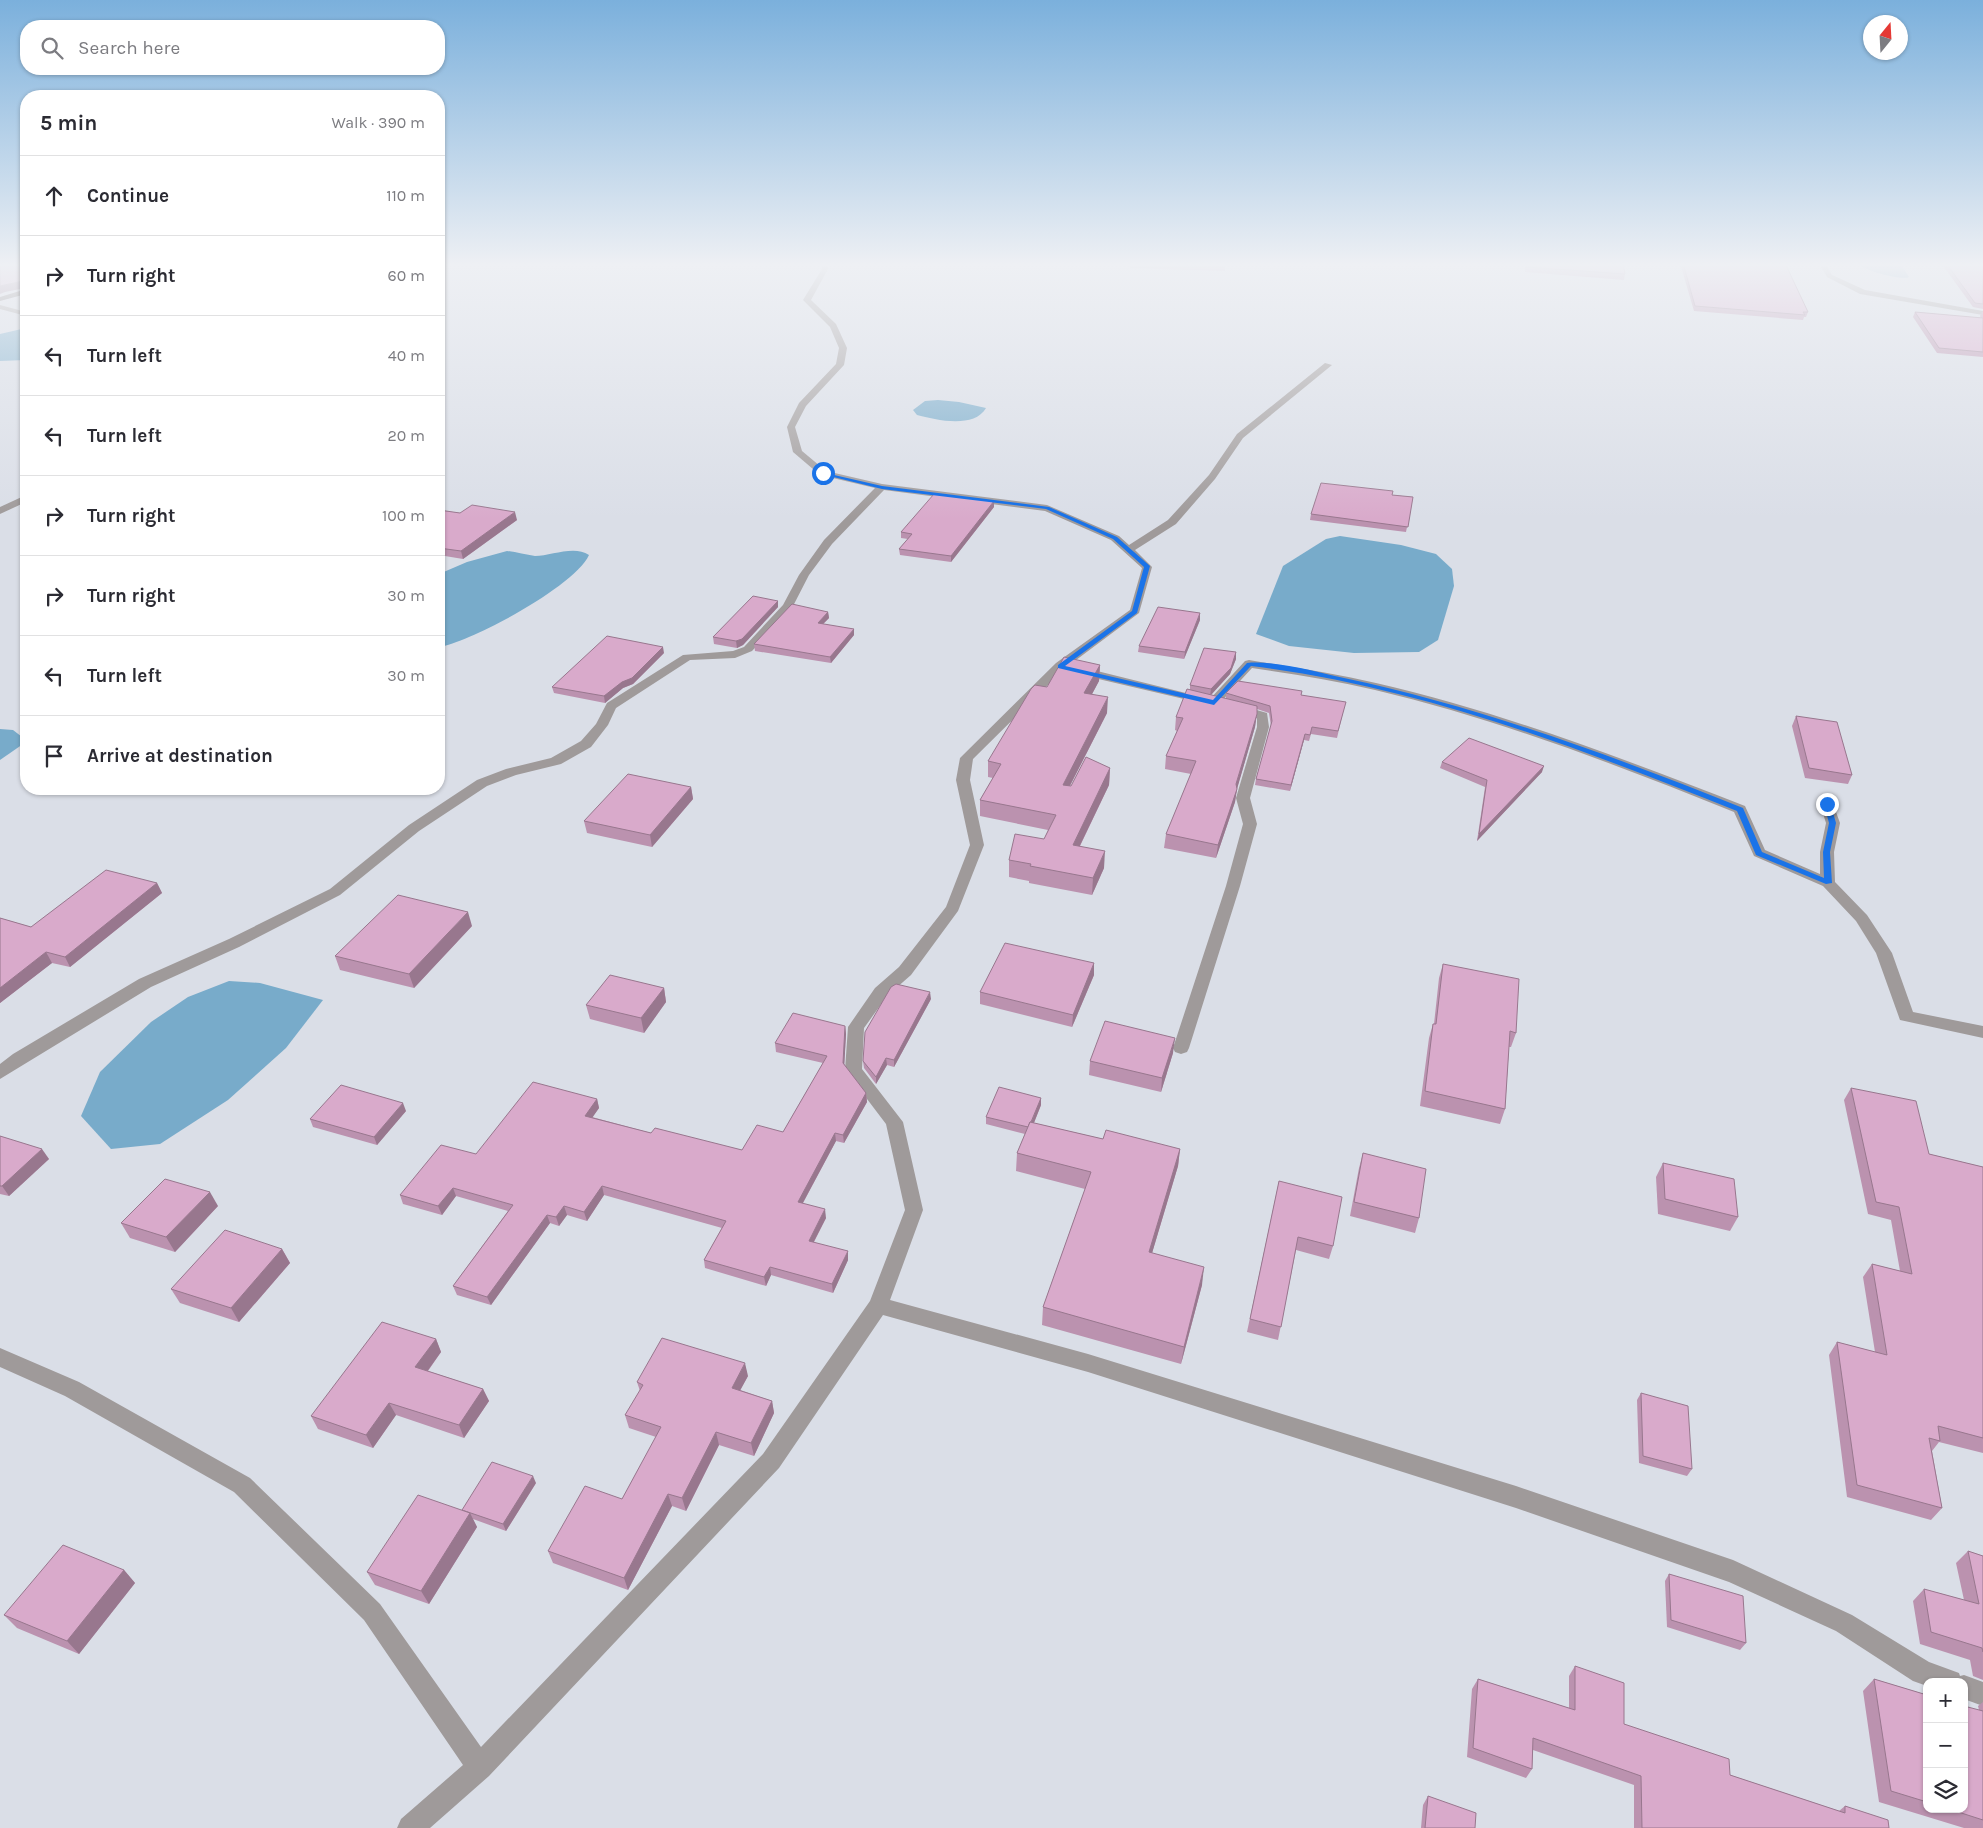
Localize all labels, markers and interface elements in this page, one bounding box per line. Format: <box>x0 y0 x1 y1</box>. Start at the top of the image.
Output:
north arrow <box>1863 15 1908 60</box>
search box <box>20 20 445 75</box>
icon: search <box>38 34 66 62</box>
text: Search here <box>78 37 180 59</box>
text: 5 min <box>40 111 97 135</box>
text: Walk · 390 m <box>331 113 425 132</box>
icon: ahead <box>40 182 68 210</box>
text: Continue <box>87 185 169 207</box>
text: 110 m <box>386 186 425 205</box>
icon: right <box>40 262 68 290</box>
text: Turn right <box>87 265 176 287</box>
text: 60 m <box>388 266 425 285</box>
icon: left <box>40 342 68 370</box>
text: Turn left <box>87 345 162 367</box>
text: 40 m <box>388 346 425 365</box>
icon: left <box>40 422 68 450</box>
text: Turn left <box>87 425 162 447</box>
text: 20 m <box>387 426 425 445</box>
route start <box>812 462 835 485</box>
icon: right <box>40 502 68 530</box>
text: Turn right <box>87 505 176 527</box>
text: 100 m <box>382 506 425 525</box>
icon: right <box>40 582 68 610</box>
text: Turn right <box>87 585 176 607</box>
text: 30 m <box>387 586 425 605</box>
icon: left <box>40 662 68 690</box>
text: Turn left <box>87 665 162 687</box>
text: 30 m <box>387 666 425 685</box>
icon: arrive <box>40 742 68 770</box>
text: Arrive at destination <box>87 745 273 767</box>
route end <box>1816 793 1839 816</box>
map controls <box>1923 1678 1968 1813</box>
button: + <box>1923 1678 1968 1723</box>
button: − <box>1923 1723 1968 1768</box>
button: layers <box>1923 1768 1968 1813</box>

